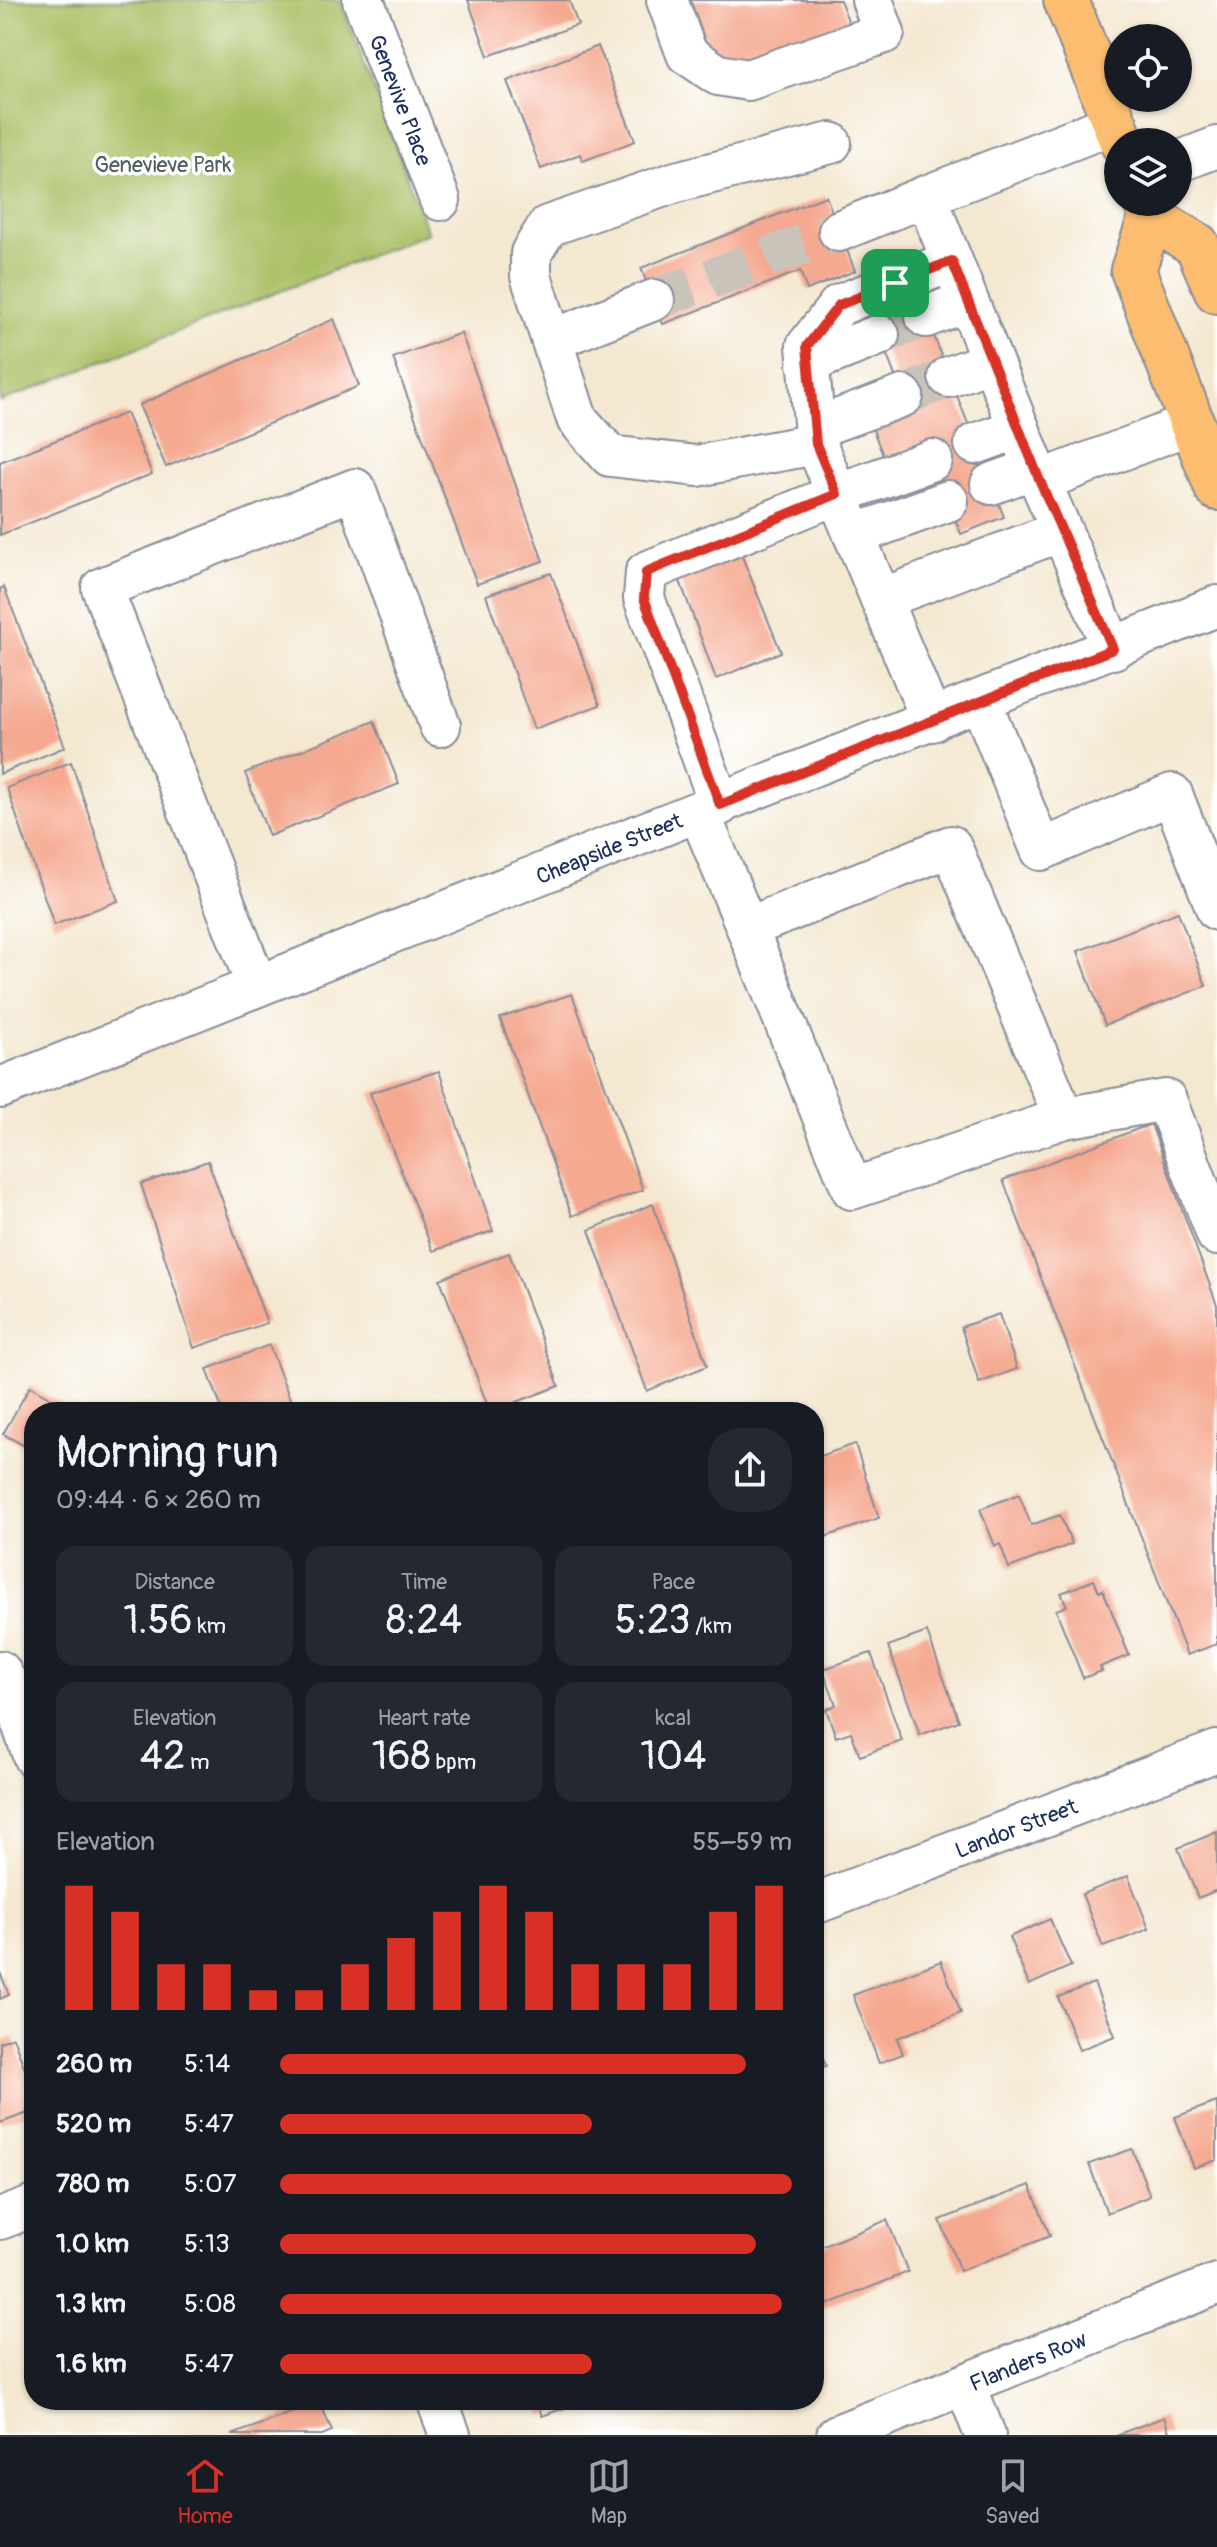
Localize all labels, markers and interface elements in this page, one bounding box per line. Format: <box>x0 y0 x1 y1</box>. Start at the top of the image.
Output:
map controls <box>1104 24 1192 216</box>
button: locate <box>1104 24 1192 112</box>
street label: Genevive Place <box>362 31 438 170</box>
button: layers <box>1104 128 1192 216</box>
park label: Genevieve Park <box>95 151 232 179</box>
pin <box>861 249 929 317</box>
icon: arrive <box>873 261 917 305</box>
street label: Cheapside Street <box>532 807 687 891</box>
text: Morning run <box>56 1426 279 1481</box>
button: share <box>708 1428 792 1512</box>
text: 09:44 · 6 × 260 m <box>56 1484 261 1516</box>
text: Distance <box>134 1568 215 1596</box>
text: Time <box>401 1568 447 1596</box>
text: Pace <box>652 1568 695 1596</box>
text: 1.56 <box>123 1596 193 1645</box>
text: 8:24 <box>386 1596 462 1645</box>
text: 5:23 <box>615 1596 691 1645</box>
text: km <box>193 1612 226 1640</box>
text: /km <box>691 1612 732 1640</box>
text: Elevation <box>133 1704 217 1732</box>
text: Heart rate <box>378 1704 470 1732</box>
text: kcal <box>655 1704 691 1732</box>
text: 42 <box>140 1732 185 1781</box>
text: 168 <box>372 1732 431 1781</box>
text: 104 <box>640 1732 706 1781</box>
text: m <box>185 1748 210 1776</box>
text: bpm <box>431 1748 476 1776</box>
street label: Landor Street <box>951 1793 1082 1865</box>
text: Elevation <box>56 1826 155 1858</box>
text: 55–59 m <box>692 1826 792 1858</box>
text: 260 m <box>56 2048 132 2080</box>
text: 5:14 <box>184 2048 230 2080</box>
text: 520 m <box>56 2108 131 2140</box>
text: 5:47 <box>184 2108 234 2140</box>
text: 780 m <box>56 2168 129 2200</box>
text: 5:07 <box>184 2168 237 2200</box>
text: 1.0 km <box>56 2228 129 2260</box>
text: 5:13 <box>184 2228 230 2260</box>
text: 1.3 km <box>56 2288 126 2320</box>
text: 5:08 <box>184 2288 236 2320</box>
street label: Flanders Row <box>966 2326 1091 2398</box>
text: 1.6 km <box>56 2348 127 2380</box>
text: 5:47 <box>184 2348 234 2380</box>
tab: Home <box>177 2454 233 2530</box>
tab: Map <box>587 2454 631 2530</box>
tab: Saved <box>985 2454 1040 2530</box>

